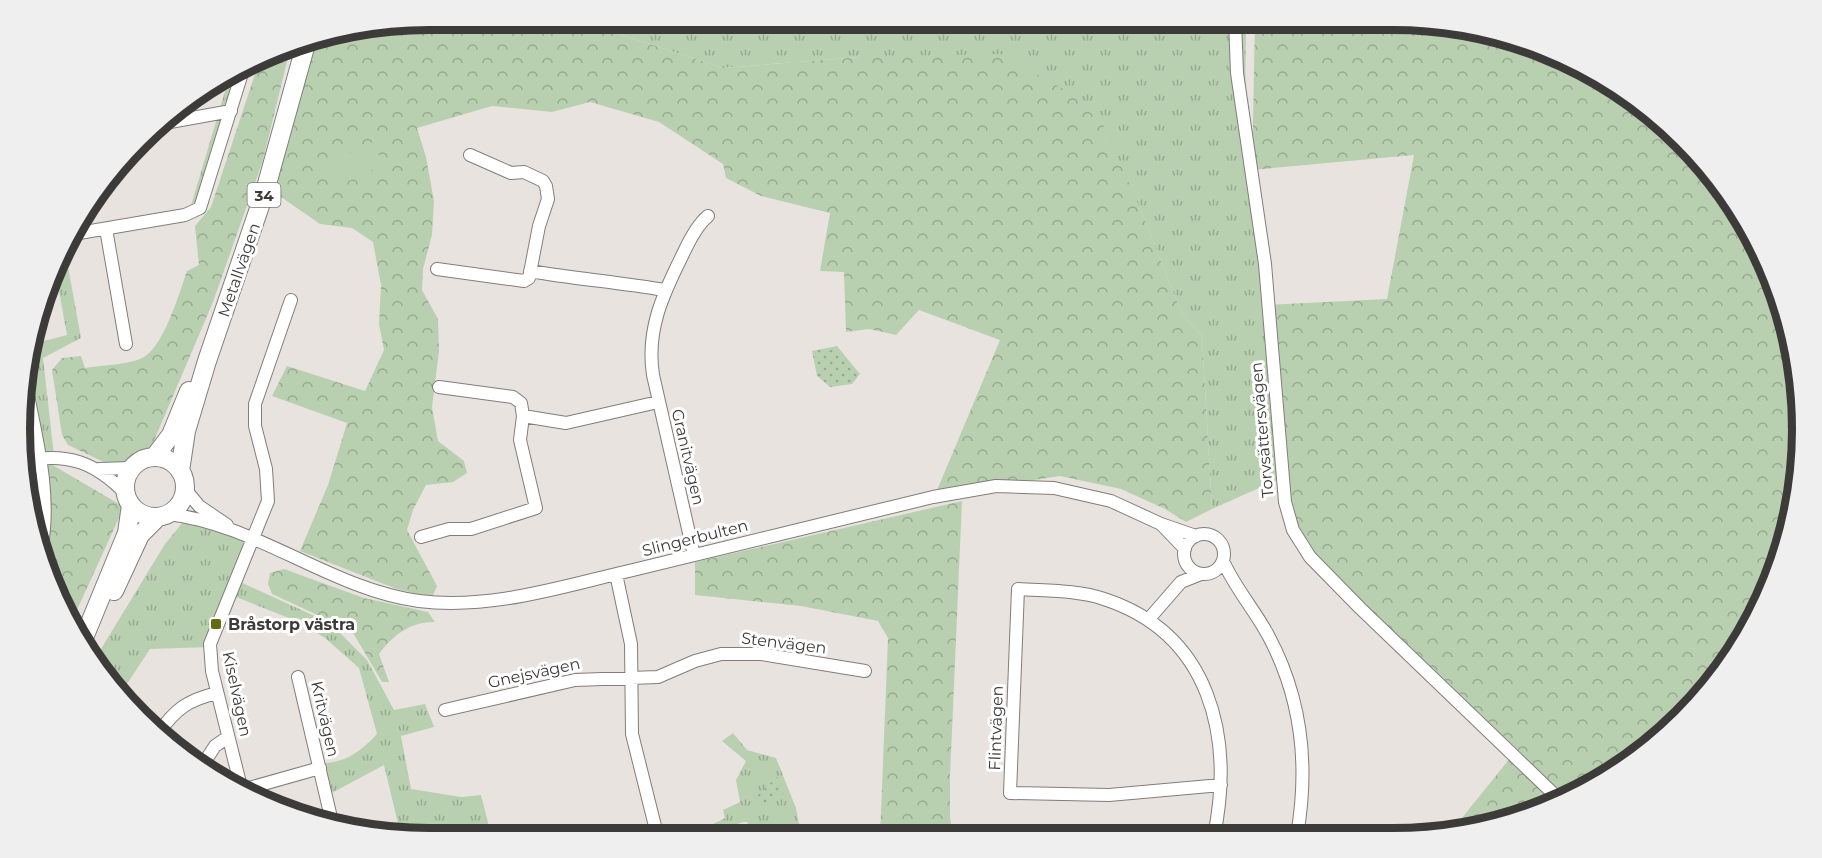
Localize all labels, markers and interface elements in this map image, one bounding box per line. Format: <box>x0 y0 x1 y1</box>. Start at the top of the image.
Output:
road number: 34 <box>248 183 280 207</box>
street label: Metallvägen <box>214 220 264 320</box>
street label: Torvsättersvägen <box>1247 361 1277 499</box>
street label: Granitvägen <box>668 407 708 507</box>
street label: Slingerbulten <box>640 516 750 560</box>
place label: Bråstorp västra <box>228 615 355 634</box>
marker: Bråstorp västra <box>209 617 223 631</box>
street label: Stenvägen <box>740 628 828 658</box>
street label: Kiselvägen <box>219 650 255 738</box>
street label: Gnejsvägen <box>486 654 582 692</box>
street label: Kritvägen <box>307 679 343 759</box>
street label: Flintvägen <box>985 685 1007 771</box>

